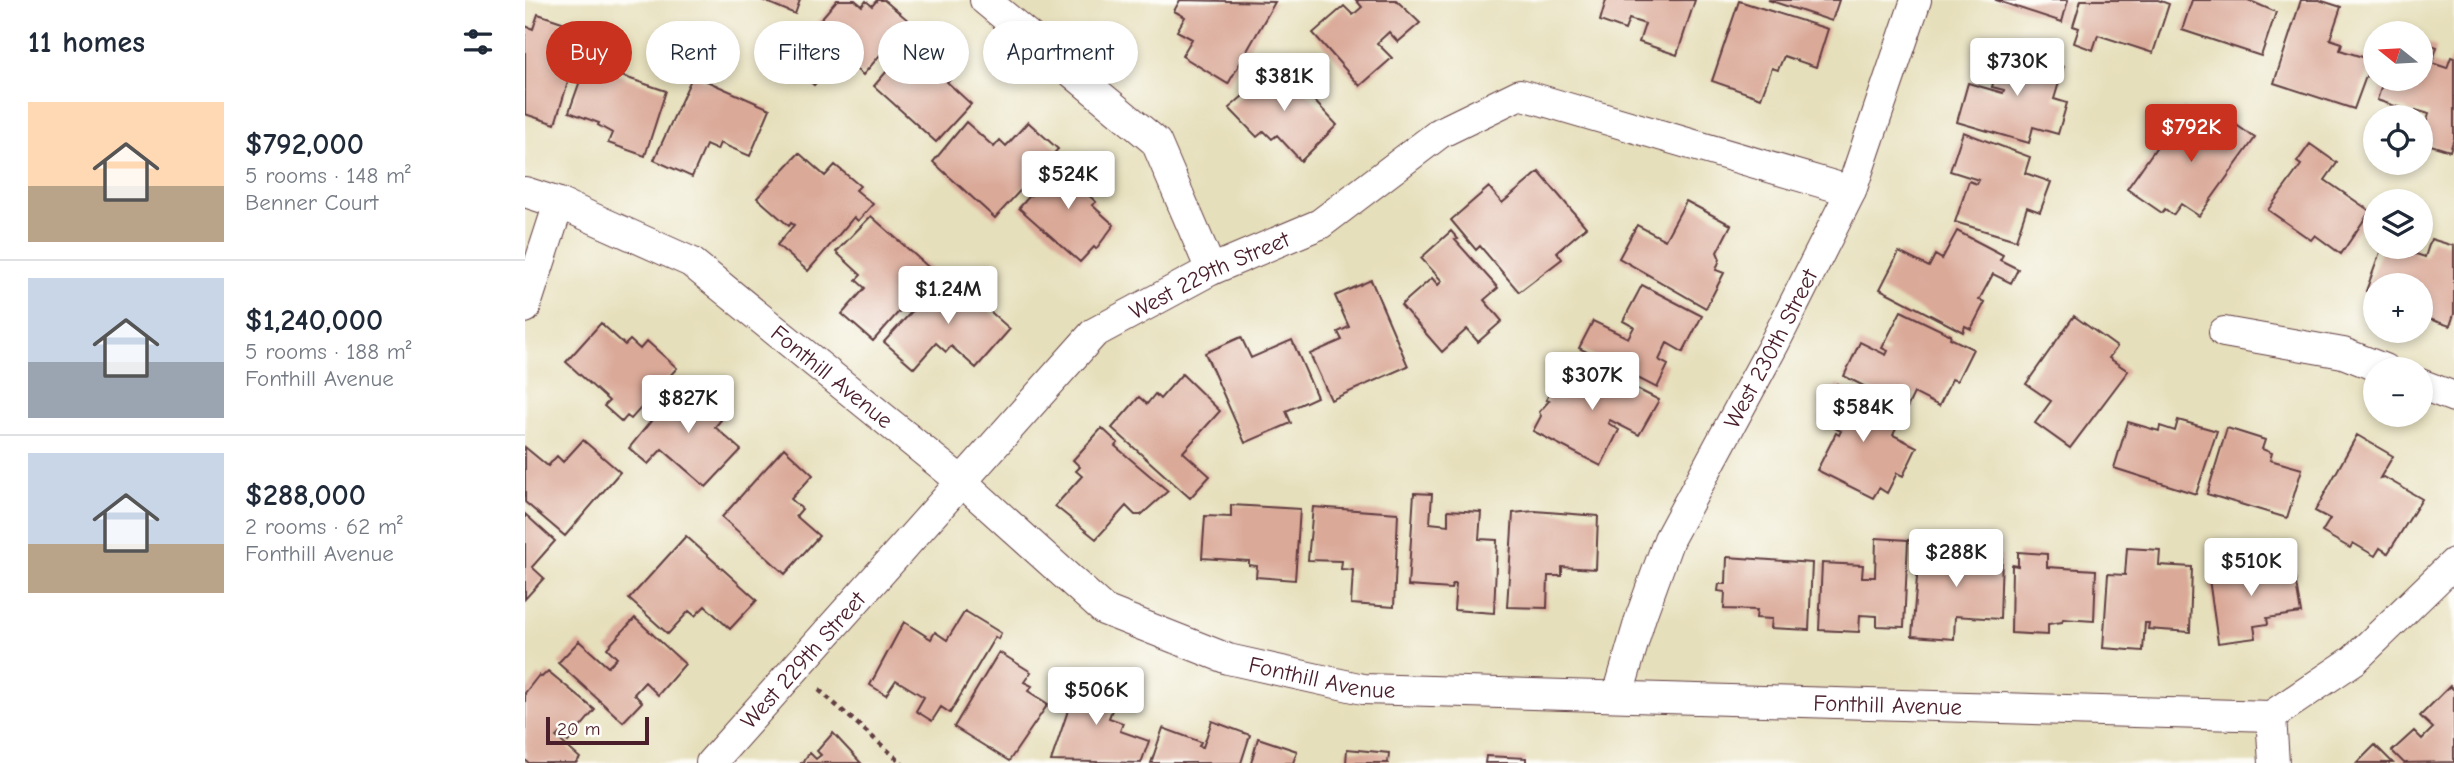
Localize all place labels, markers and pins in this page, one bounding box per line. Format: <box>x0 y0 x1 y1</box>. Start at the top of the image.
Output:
pin: $730K <box>1968 38 2066 98</box>
pin: $381K <box>1235 54 1333 113</box>
pin: $792K <box>2142 104 2240 164</box>
pin: $524K <box>1019 152 1117 211</box>
pin: $1.24M <box>891 266 1005 326</box>
pin: $307K <box>1543 352 1641 412</box>
pin: $827K <box>639 376 737 435</box>
pin: $584K <box>1814 384 1912 444</box>
pin: $288K <box>1907 530 2005 589</box>
pin: $510K <box>2202 538 2300 598</box>
pin: $506K <box>1047 668 1145 727</box>

